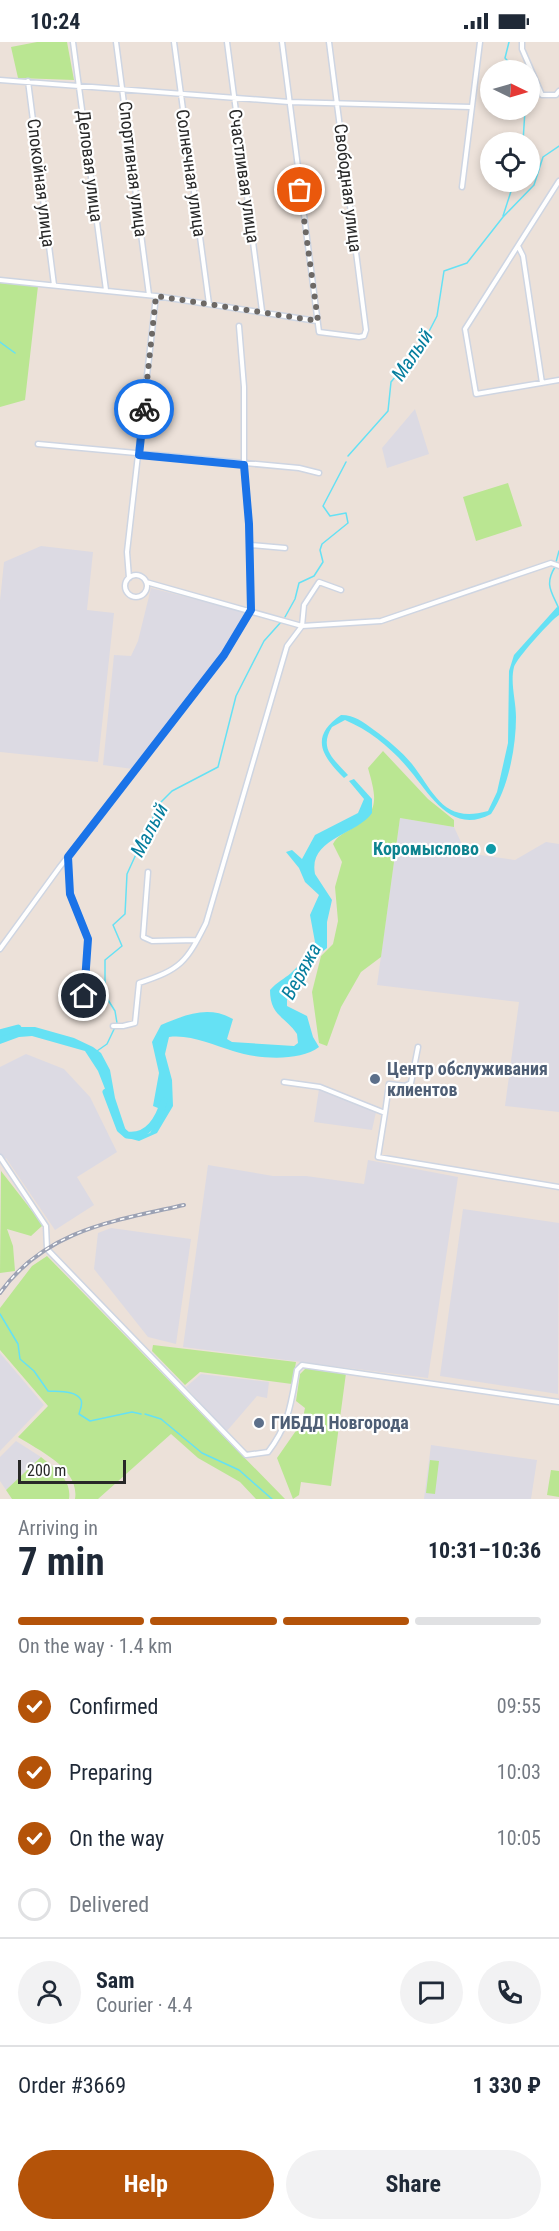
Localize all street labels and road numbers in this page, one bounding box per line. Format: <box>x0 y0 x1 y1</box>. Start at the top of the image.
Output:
street label: Спортивная улица <box>115 100 152 238</box>
street label: Солнечная улица <box>172 108 211 238</box>
street label: Счастливая улица <box>225 108 264 244</box>
street label: Деловая улица <box>73 109 108 223</box>
street label: Спокойная улица <box>23 118 60 248</box>
street label: Свободная улица <box>330 123 367 253</box>

